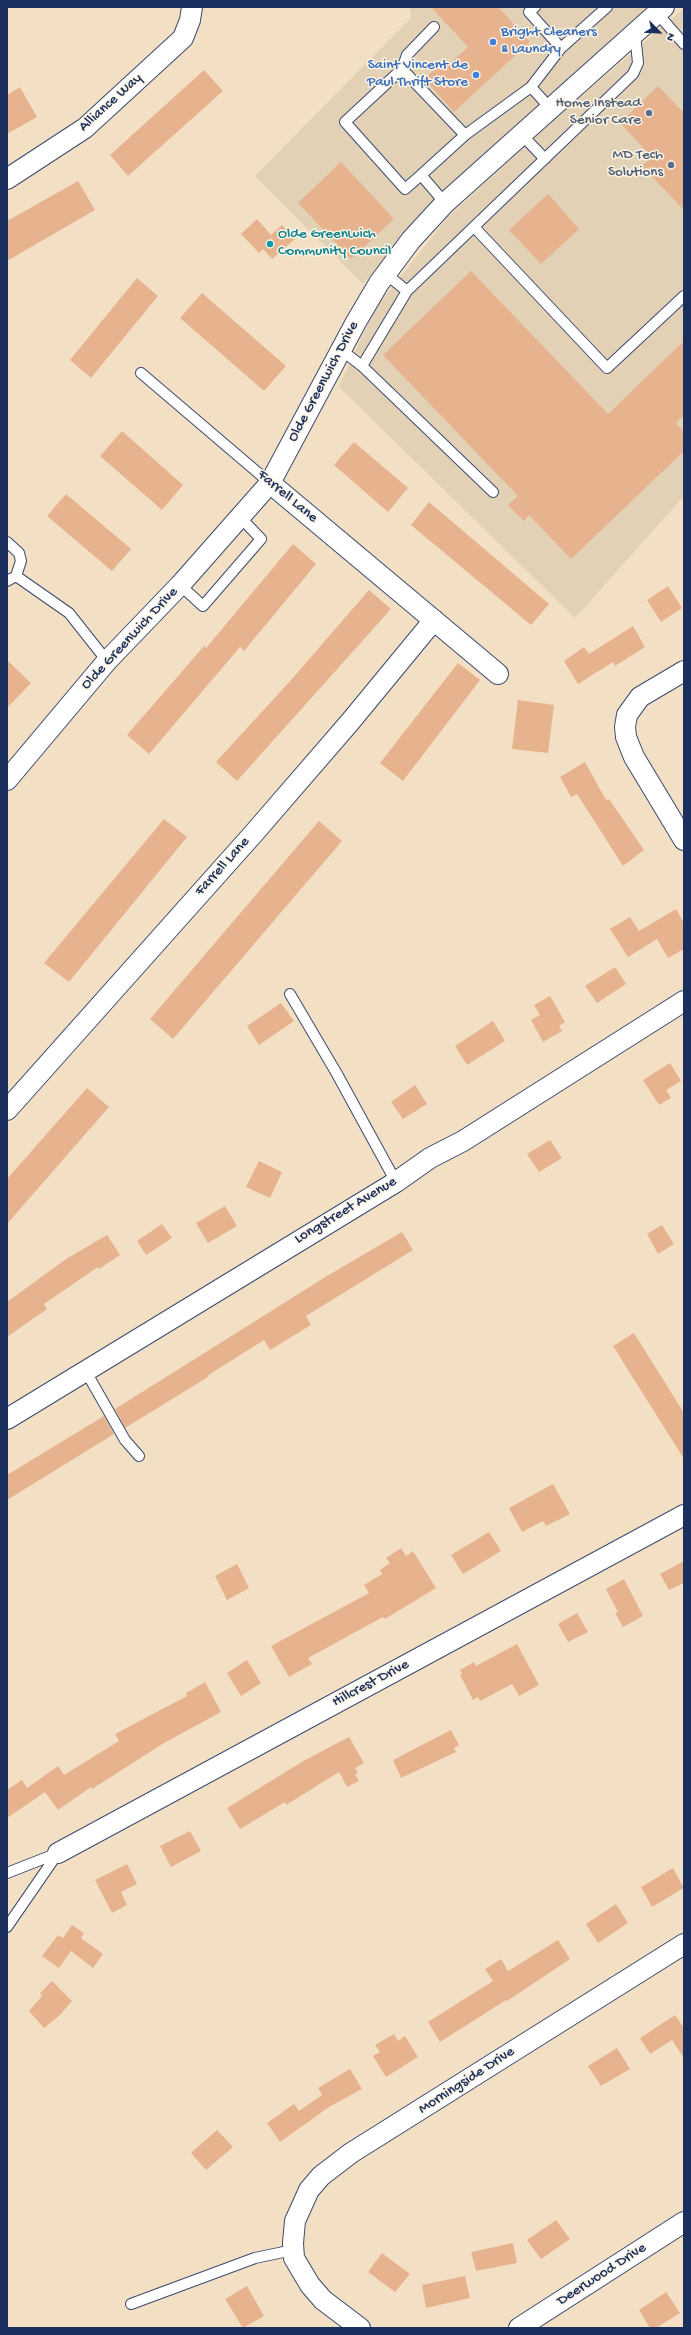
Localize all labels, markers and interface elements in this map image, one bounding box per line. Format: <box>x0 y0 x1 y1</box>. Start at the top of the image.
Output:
north arrow <box>639 12 679 52</box>
place label: Bright Cleaners & Laundry <box>501 24 597 59</box>
text: N <box>663 31 677 43</box>
marker: Bright Cleaners & Laundry <box>488 37 498 47</box>
place label: Saint Vincent de Paul Thrift Store <box>367 57 468 92</box>
street label: Alliance Way <box>76 70 146 136</box>
marker: Saint Vincent de Paul Thrift Store <box>471 70 481 80</box>
place label: Home Instead Senior Care <box>555 95 641 130</box>
marker: Home Instead Senior Care <box>644 108 654 118</box>
place label: MD Tech Solutions <box>608 147 663 182</box>
marker: MD Tech Solutions <box>666 160 676 170</box>
place label: Olde Greenwich Community Council <box>278 226 391 261</box>
marker: Olde Greenwich Community Council <box>265 239 275 249</box>
street label: Olde Greenwich Drive <box>285 319 363 445</box>
street label: Farrell Lane <box>253 467 321 527</box>
street label: Olde Greenwich Drive <box>78 584 182 694</box>
street label: Farrell Lane <box>192 834 254 900</box>
street label: Longstreet Avenue <box>292 1173 400 1249</box>
street label: Hillcrest Drive <box>329 1656 413 1712</box>
street label: Morningside Drive <box>416 2043 518 2119</box>
street label: Deerwood Drive <box>554 2239 650 2311</box>

